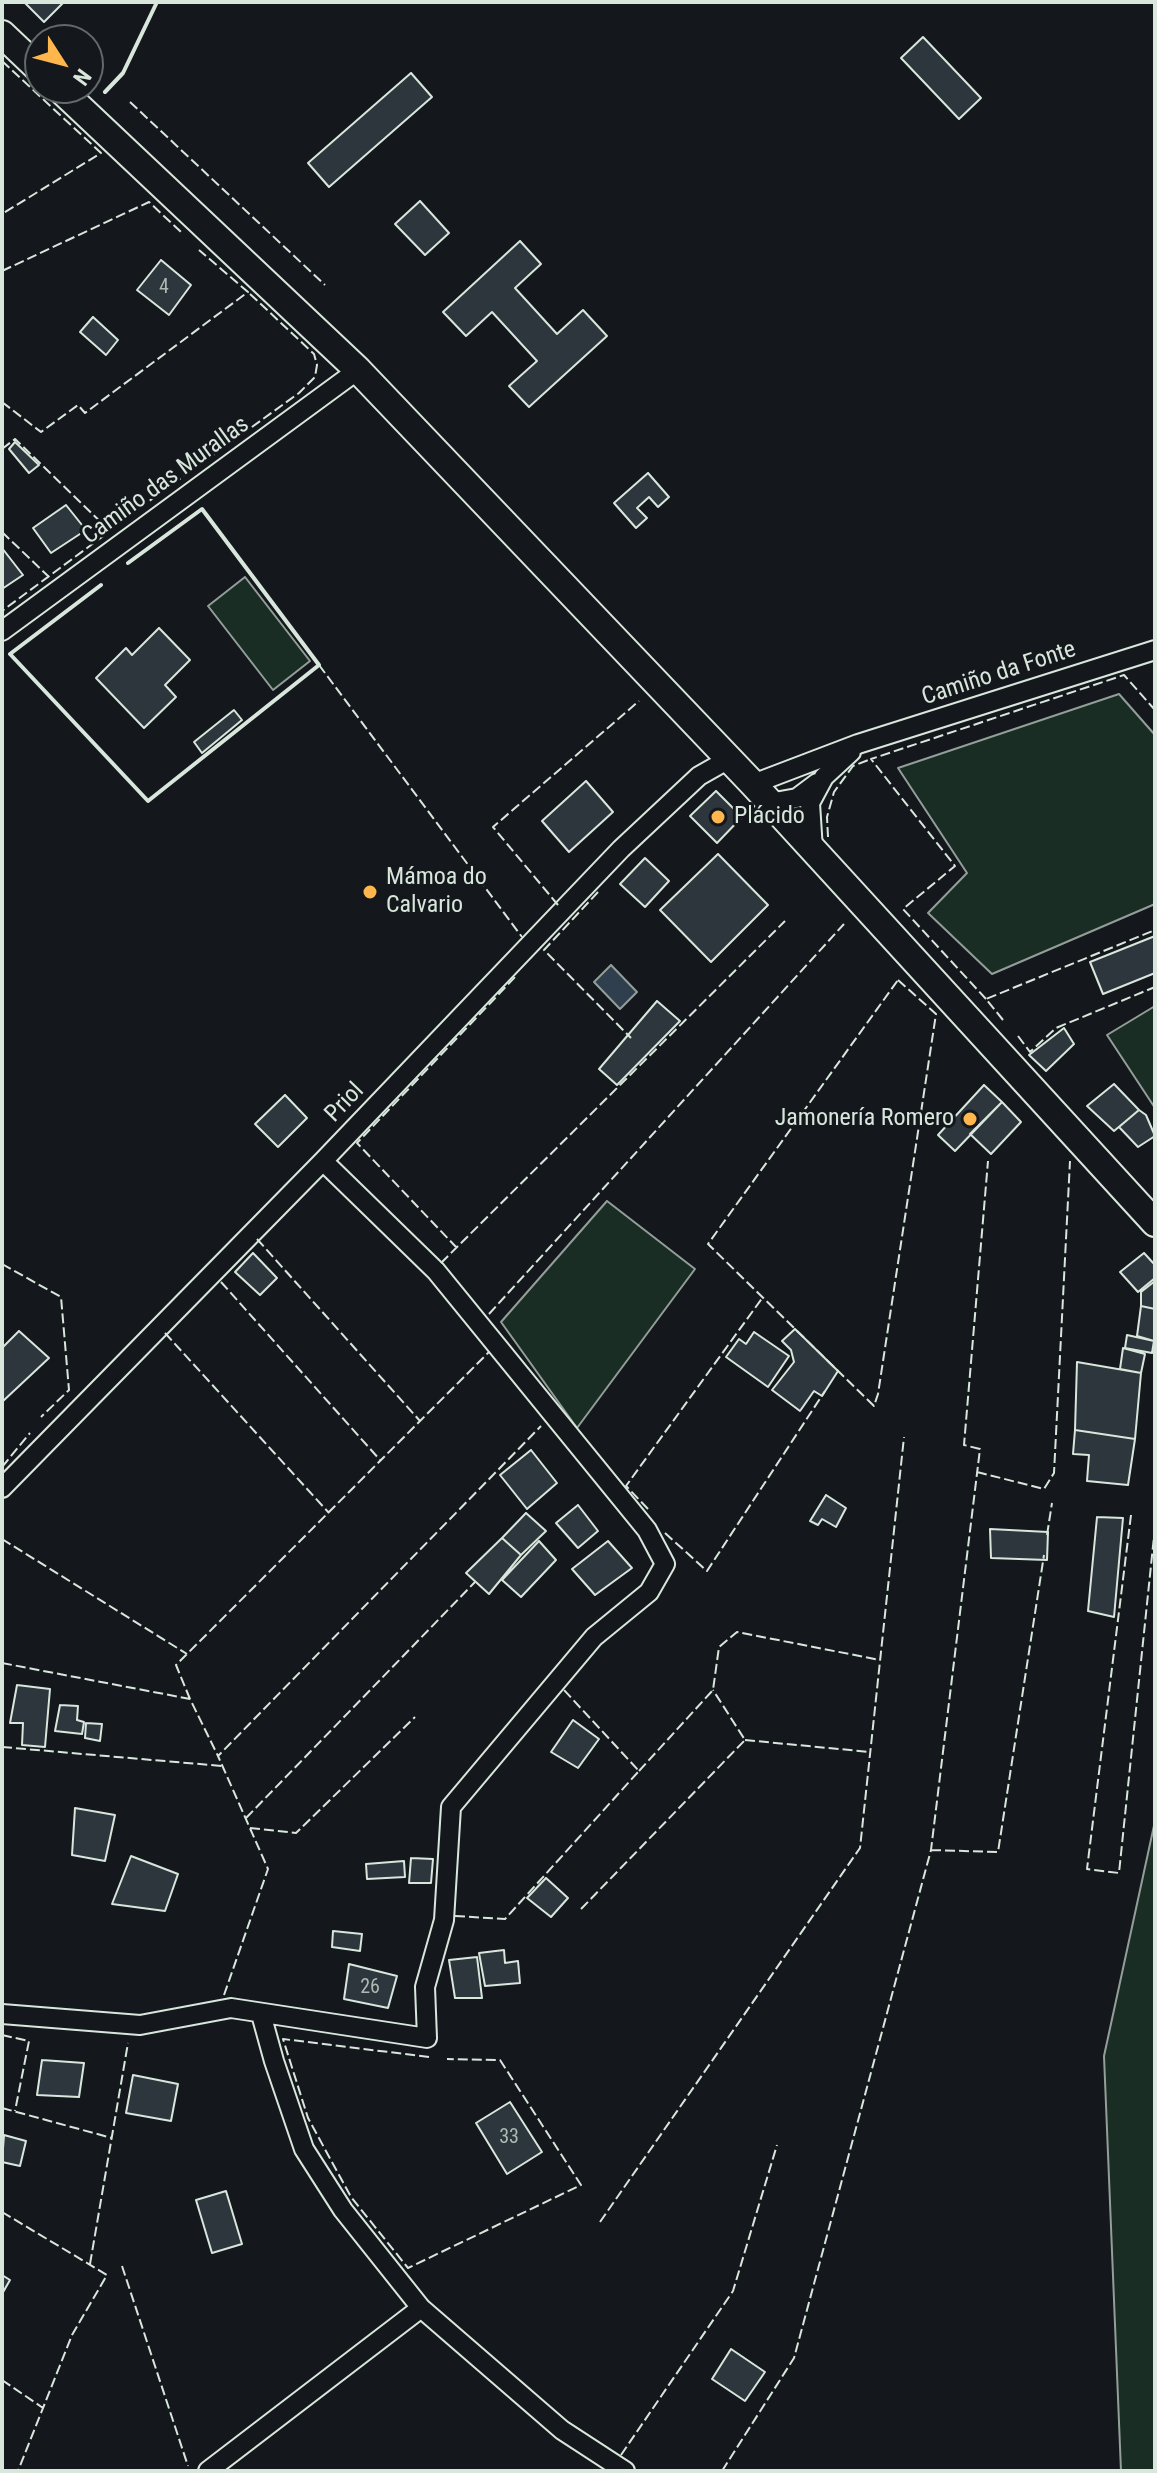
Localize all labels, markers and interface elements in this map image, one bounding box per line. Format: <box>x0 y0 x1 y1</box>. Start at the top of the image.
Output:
north arrow <box>24 24 104 104</box>
text: N <box>68 64 96 90</box>
house number: 4 <box>159 276 169 300</box>
street label: Camiño das Murallas <box>77 411 255 551</box>
street label: Camiño da Fonte <box>918 636 1080 712</box>
place label: Plácido <box>734 803 805 831</box>
marker: Plácido <box>709 808 727 826</box>
place label: Mámoa do Calvario <box>386 864 487 920</box>
marker: Mámoa do Calvario <box>361 883 379 901</box>
street label: Priol <box>319 1077 371 1129</box>
place label: Jamonería Romero <box>775 1105 954 1133</box>
marker: Jamonería Romero <box>961 1110 979 1128</box>
house number: 26 <box>360 1976 380 2000</box>
house number: 33 <box>499 2126 519 2150</box>

